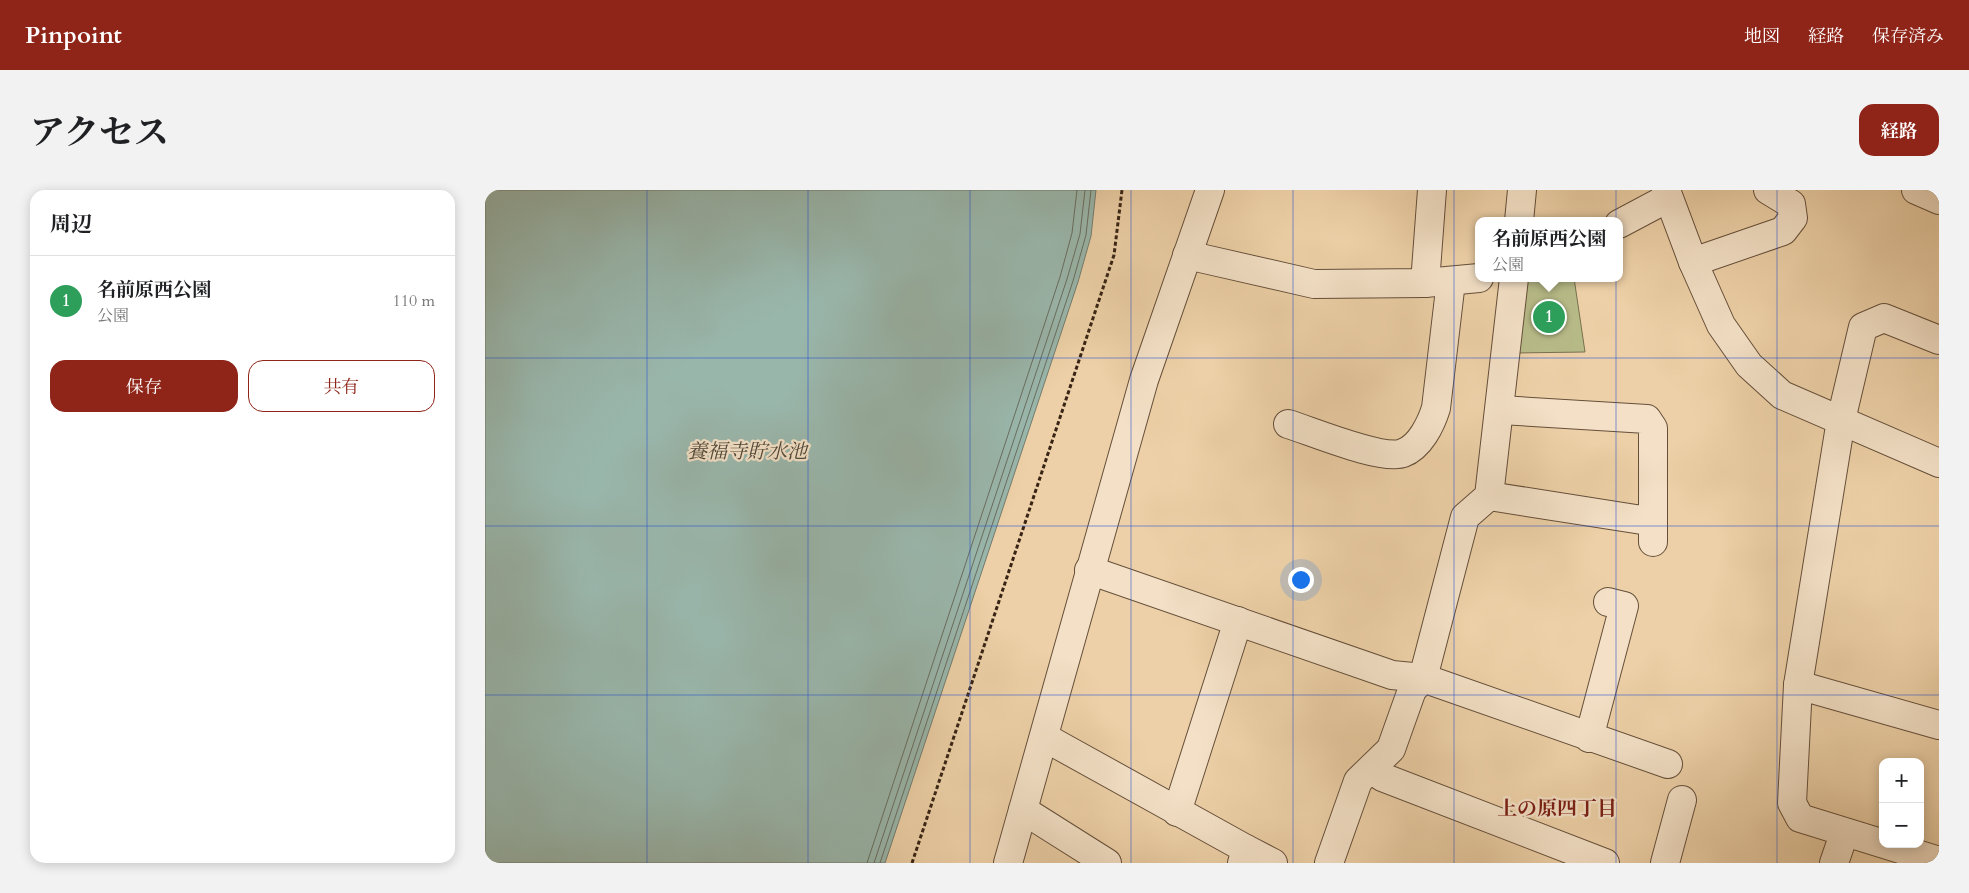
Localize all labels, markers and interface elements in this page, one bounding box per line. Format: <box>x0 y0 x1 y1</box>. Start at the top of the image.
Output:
text: Pinpoint <box>25 19 122 52</box>
text: 地図 <box>1744 24 1780 49</box>
text: 経路 <box>1808 24 1844 49</box>
text: 保存済み <box>1872 24 1944 49</box>
button: 経路 <box>1859 104 1939 156</box>
text: アクセス <box>30 109 169 157</box>
text: 周辺 <box>50 210 92 239</box>
popup <box>1475 217 1623 282</box>
text: 名前原西公園 <box>1492 226 1606 252</box>
text: 公園 <box>1492 254 1524 276</box>
text: 名前原西公園 <box>97 277 211 303</box>
text: 1 <box>62 290 70 312</box>
text: 110 m <box>393 290 435 312</box>
pin: 1 <box>1533 298 1565 336</box>
text: 公園 <box>97 305 129 327</box>
button: 保存 <box>50 360 238 412</box>
button: 共有 <box>248 360 435 412</box>
water label: 養福寺貯水池 <box>687 438 809 465</box>
your location <box>1288 567 1314 593</box>
map controls <box>1879 758 1924 848</box>
button: + <box>1879 758 1924 803</box>
district label: 上の原四丁目 <box>1497 795 1617 822</box>
button: − <box>1879 803 1924 848</box>

